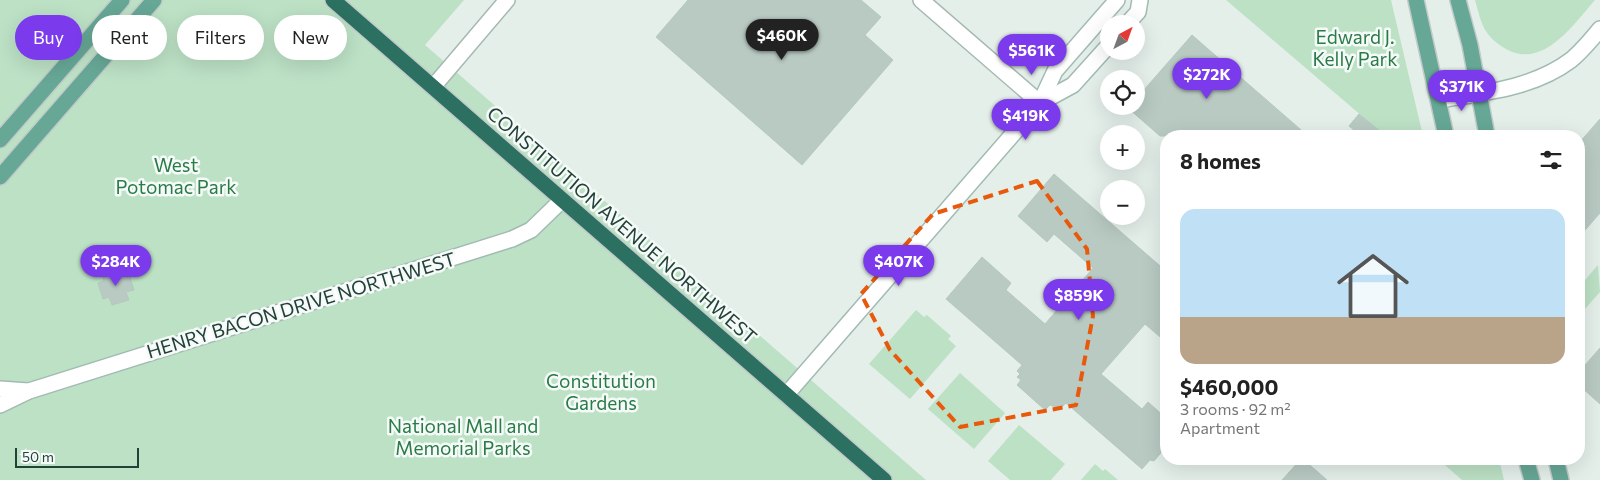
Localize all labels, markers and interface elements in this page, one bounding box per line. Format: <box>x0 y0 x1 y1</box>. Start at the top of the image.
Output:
chip: Buy <box>15 15 82 60</box>
chip: Rent <box>92 15 167 60</box>
chip: Filters <box>177 15 264 60</box>
chip: New <box>274 15 347 60</box>
north arrow <box>1100 15 1145 60</box>
map controls <box>1100 15 1145 225</box>
pin: $460K <box>747 18 817 61</box>
text: $460K <box>757 25 807 44</box>
park label: Edward J. Kelly Park <box>1313 25 1397 70</box>
pin: $561K <box>997 34 1067 76</box>
text: $561K <box>1009 40 1055 59</box>
pin: $272K <box>1172 58 1242 100</box>
text: $272K <box>1183 64 1231 83</box>
button: locate <box>1100 70 1145 115</box>
pin: $371K <box>1427 70 1497 112</box>
text: $371K <box>1439 76 1485 95</box>
pin: $419K <box>991 98 1061 141</box>
street label: CONSTITUTION AVENUE NORTHWEST <box>483 101 762 348</box>
text: $419K <box>1003 105 1049 124</box>
button: + <box>1100 125 1145 170</box>
icon: filters <box>1537 146 1565 174</box>
text: 8 homes <box>1180 148 1261 173</box>
park label: West Potomac Park <box>115 153 237 198</box>
button: − <box>1100 180 1145 225</box>
icon: home <box>1328 241 1418 331</box>
pin: $284K <box>81 244 151 287</box>
pin: $407K <box>864 244 934 287</box>
street label: HENRY BACON DRIVE NORTHWEST <box>144 246 458 363</box>
text: $284K <box>91 251 141 270</box>
text: $407K <box>874 251 924 270</box>
pin: $859K <box>1044 278 1114 321</box>
text: $859K <box>1054 285 1104 304</box>
park label: Constitution Gardens <box>546 369 656 414</box>
text: $460,000 <box>1180 374 1278 399</box>
text: 3 rooms · 92 m² <box>1180 399 1291 418</box>
park label: National Mall and Memorial Parks <box>388 414 538 459</box>
text: Apartment <box>1180 418 1260 437</box>
scale bar <box>15 445 139 468</box>
text: 50 m <box>22 448 54 465</box>

